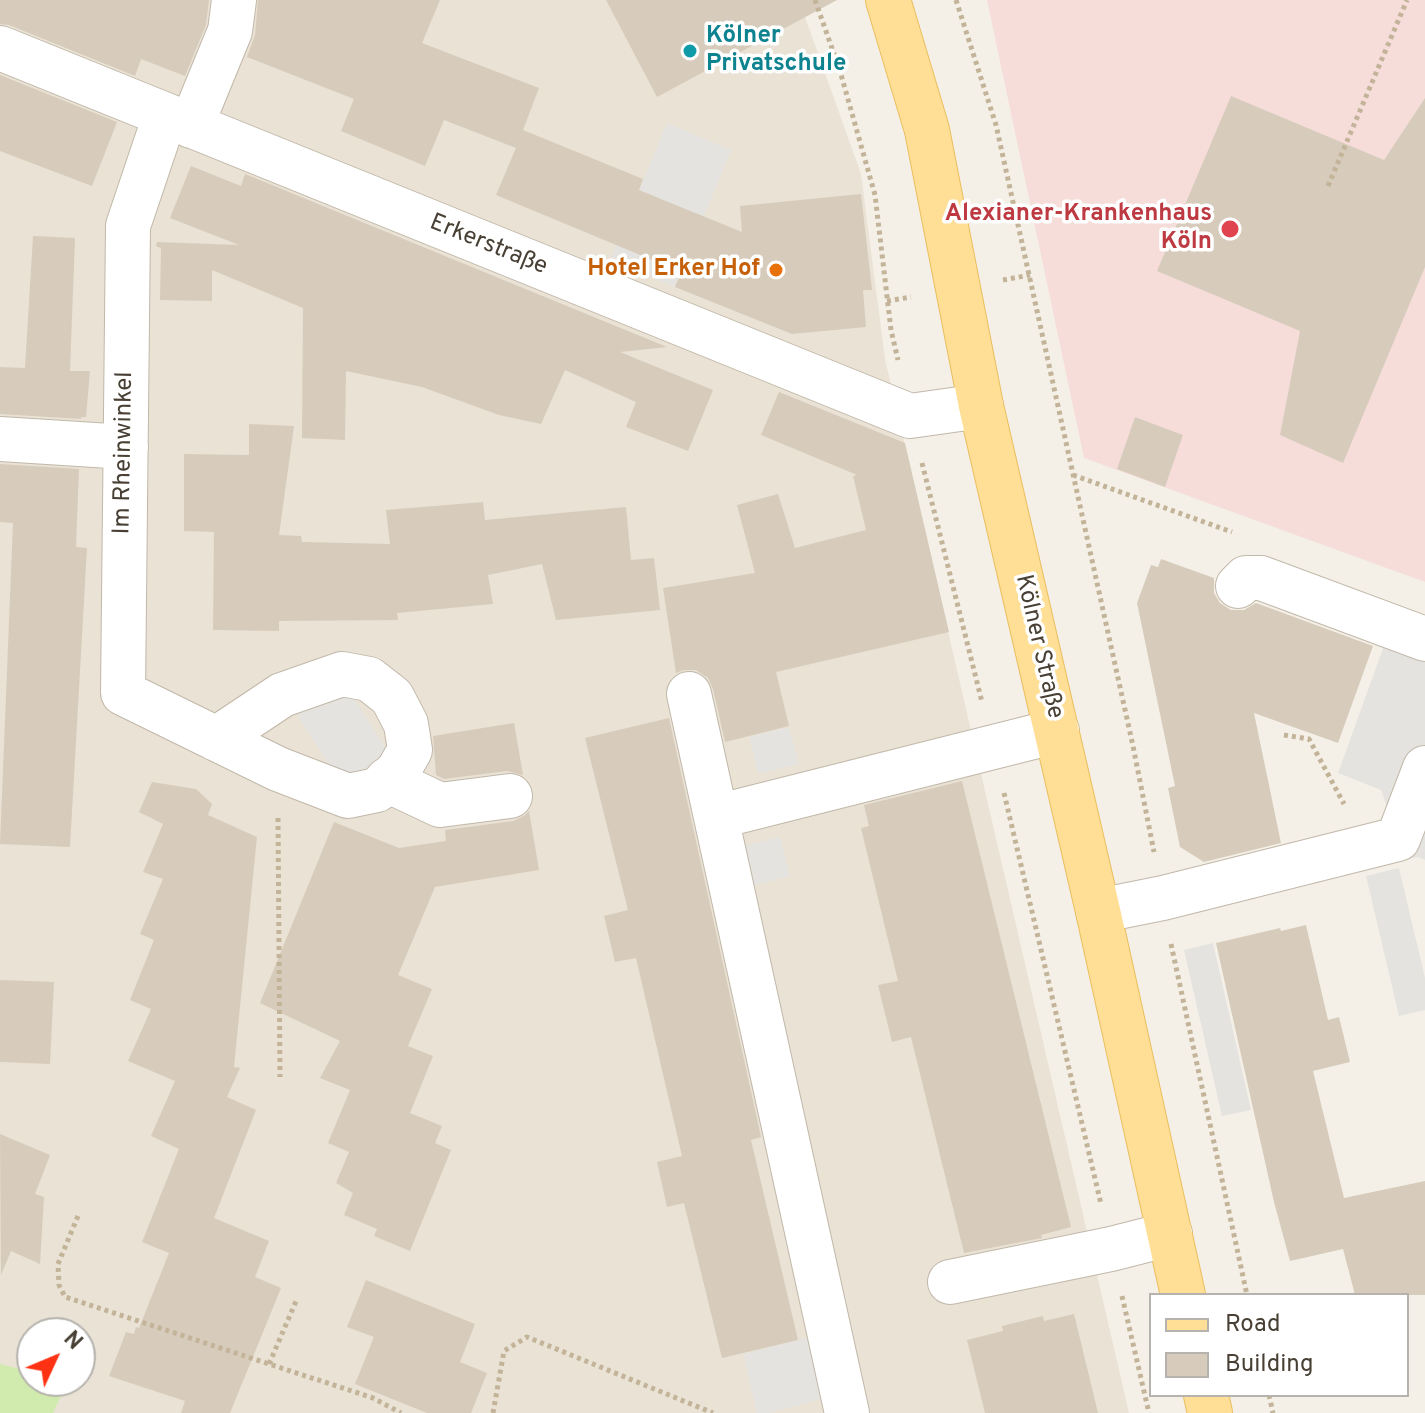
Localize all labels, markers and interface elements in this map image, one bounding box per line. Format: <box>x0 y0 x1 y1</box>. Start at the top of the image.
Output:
place label: Kölner Privatschule <box>706 23 846 79</box>
marker: Kölner Privatschule <box>681 42 699 60</box>
place label: Alexianer-Krankenhaus Köln <box>945 201 1212 257</box>
street label: Erkerstraße <box>425 209 551 283</box>
marker: Alexianer-Krankenhaus Köln <box>1219 218 1241 240</box>
place label: Hotel Erker Hof <box>587 256 760 284</box>
marker: Hotel Erker Hof <box>767 261 785 279</box>
street label: Im Rheinwinkel <box>109 371 141 535</box>
street label: Kölner Straße <box>1007 572 1069 722</box>
legend <box>1149 1293 1409 1397</box>
text: Road <box>1225 1310 1281 1340</box>
north arrow <box>16 1317 96 1397</box>
text: N <box>57 1326 87 1356</box>
text: Building <box>1225 1350 1314 1380</box>

